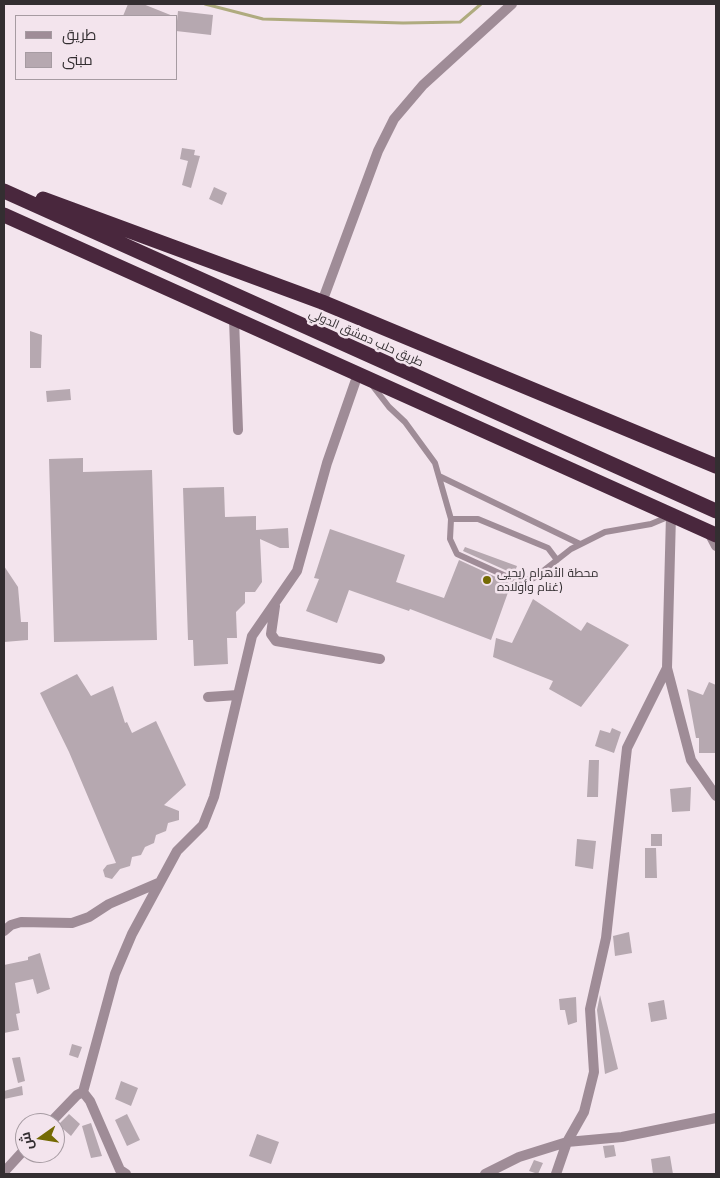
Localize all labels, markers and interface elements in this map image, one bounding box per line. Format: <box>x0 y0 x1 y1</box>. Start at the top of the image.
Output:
legend <box>15 15 178 80</box>
text: طريق <box>62 25 96 44</box>
text: مبنى <box>62 50 93 69</box>
street label: طريق حلب دمشق الدولي <box>306 306 426 370</box>
place label: محطة الأهرام (يحيى غنام وأولاده) <box>497 566 598 594</box>
marker: محطة الأهرام (يحيى غنام وأولاده) <box>481 574 493 586</box>
north arrow <box>15 1113 65 1163</box>
text: ش <box>16 1131 36 1152</box>

